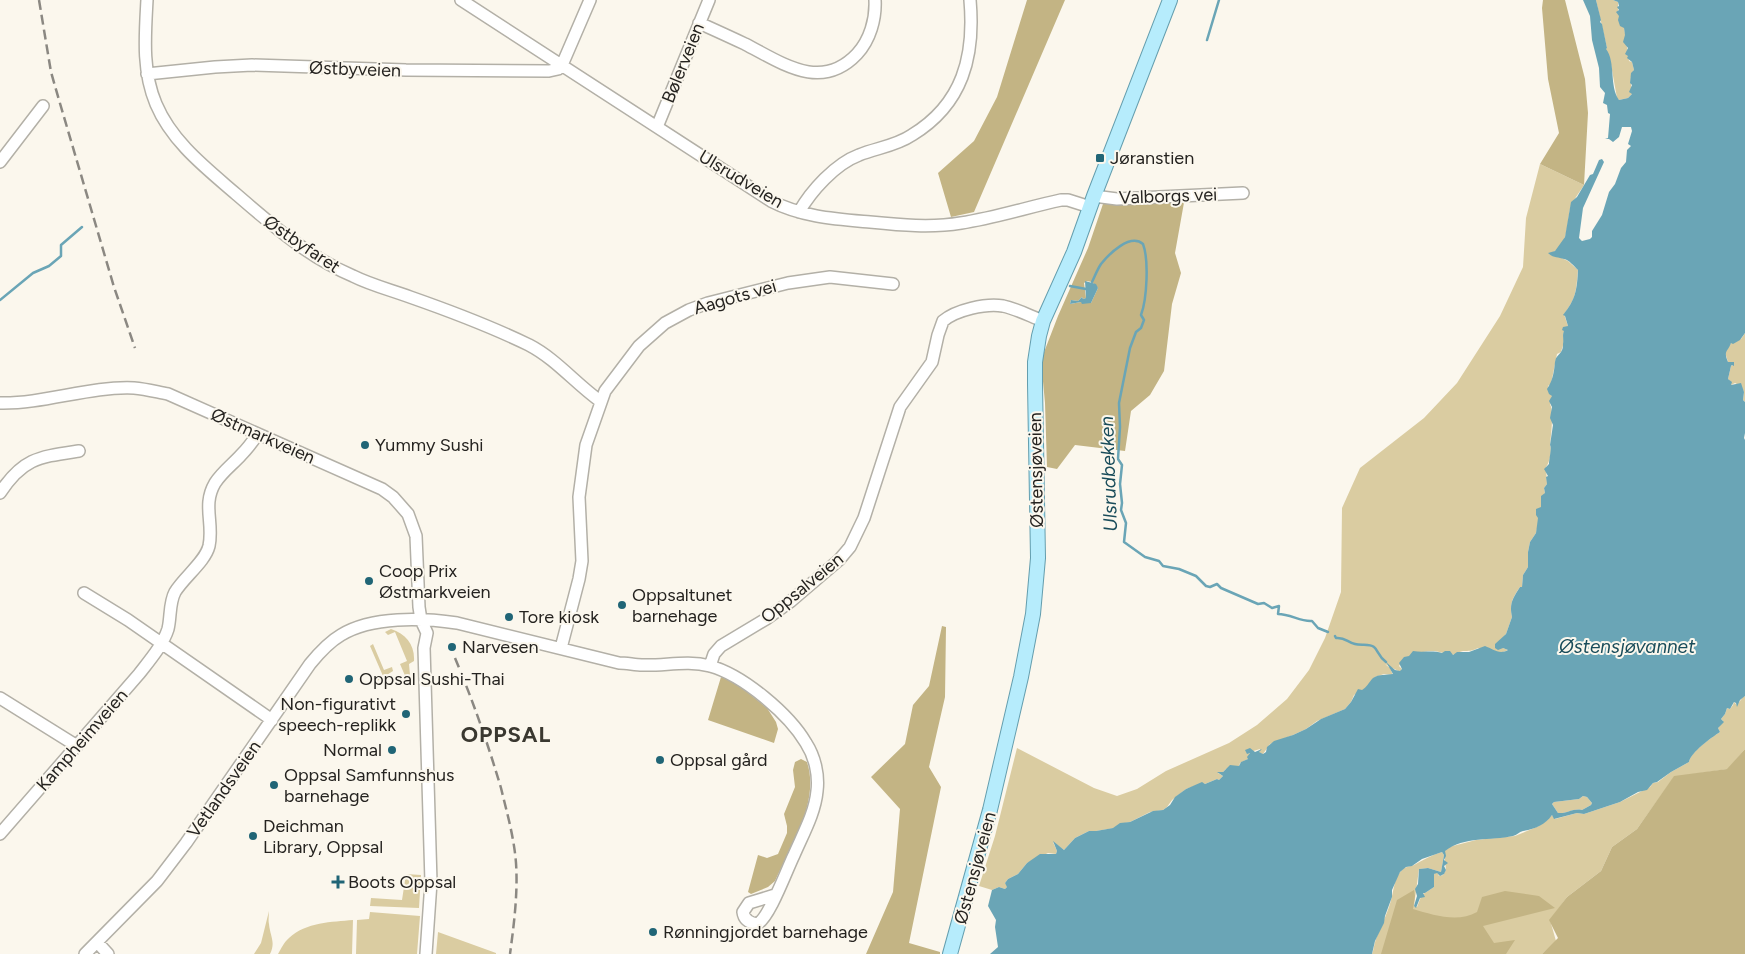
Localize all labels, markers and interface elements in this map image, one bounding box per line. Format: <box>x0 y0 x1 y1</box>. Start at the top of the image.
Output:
street label: Bølerveien <box>657 20 709 106</box>
street label: Østbyveien <box>309 56 401 82</box>
street label: Ulsrudveien <box>695 145 787 213</box>
place label: Jøranstien <box>1110 147 1194 169</box>
marker: Jøranstien <box>1094 152 1106 164</box>
street label: Valborgs vei <box>1118 183 1218 209</box>
street label: Østbyfaret <box>260 210 345 278</box>
street label: Aagots vei <box>691 275 779 319</box>
street label: Østmarkveien <box>208 403 318 469</box>
street label: Østensjøveien <box>1024 412 1048 528</box>
water label: Ulsrudbekken <box>1095 415 1122 532</box>
place label: Yummy Sushi <box>375 434 484 456</box>
marker: Yummy Sushi <box>359 439 371 451</box>
street label: Oppsalveien <box>756 548 848 628</box>
place label: Coop Prix Østmarkveien <box>379 560 491 603</box>
marker: Coop Prix Østmarkveien <box>363 575 375 587</box>
place label: Oppsaltunet barnehage <box>632 584 732 627</box>
marker: Oppsaltunet barnehage <box>616 599 628 611</box>
place label: Tore kiosk <box>519 606 599 628</box>
marker: Tore kiosk <box>503 611 515 623</box>
water label: Østensjøvannet <box>1558 635 1696 658</box>
place label: Narvesen <box>462 636 538 658</box>
marker: Narvesen <box>446 641 458 653</box>
place label: Oppsal Sushi-Thai <box>359 668 505 690</box>
marker: Oppsal Sushi-Thai <box>343 673 355 685</box>
street label: Kampheimveien <box>32 684 132 796</box>
place label: Non-figurativt speech-replikk <box>278 693 396 736</box>
marker: Non-figurativt speech-replikk <box>400 708 412 720</box>
district label: OPPSAL <box>461 721 551 748</box>
street label: Vetlandsveien <box>182 736 266 842</box>
place label: Normal <box>323 739 382 761</box>
marker: Normal <box>386 744 398 756</box>
place label: Oppsal gård <box>670 749 768 771</box>
marker: Oppsal gård <box>654 754 666 766</box>
place label: Oppsal Samfunnshus barnehage <box>284 764 454 807</box>
marker: Oppsal Samfunnshus barnehage <box>268 779 280 791</box>
street label: Østensjøveien <box>949 809 1001 927</box>
place label: Deichman Library, Oppsal <box>263 815 383 858</box>
marker: Deichman Library, Oppsal <box>247 830 259 842</box>
place label: Boots Oppsal <box>348 871 456 893</box>
marker: Boots Oppsal <box>332 876 344 888</box>
place label: Rønningjordet barnehage <box>663 921 868 943</box>
marker: Rønningjordet barnehage <box>647 926 659 938</box>

